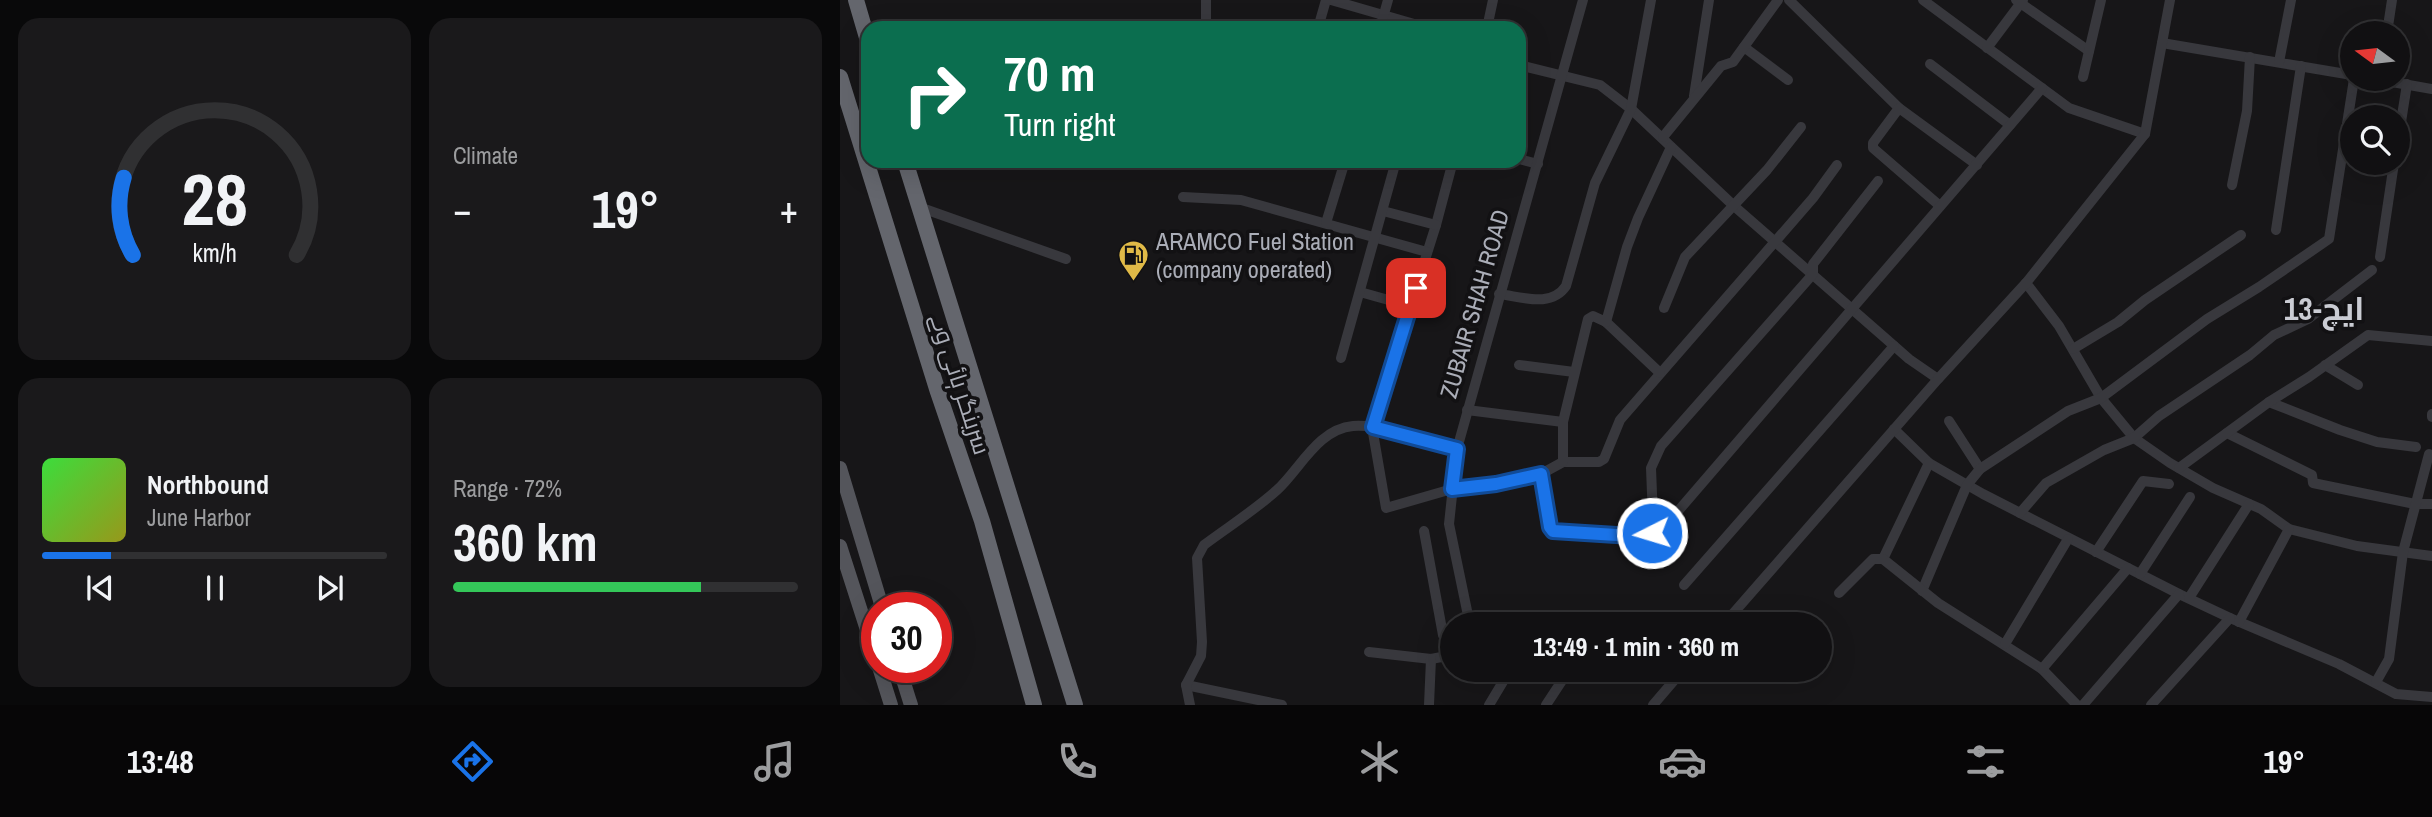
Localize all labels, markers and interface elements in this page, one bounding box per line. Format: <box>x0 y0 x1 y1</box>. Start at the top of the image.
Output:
north arrow <box>2340 21 2410 91</box>
map controls <box>2340 21 2410 175</box>
text: 70 m <box>1004 40 1096 106</box>
icon: right <box>889 49 980 140</box>
text: Turn right <box>1004 103 1116 146</box>
button: search <box>2340 105 2410 175</box>
text: Climate <box>453 140 518 171</box>
text: 28 <box>181 150 248 248</box>
text: 19° <box>591 174 660 244</box>
text: − <box>453 184 471 235</box>
text: + <box>780 184 798 235</box>
street label: ZUBAIR SHAH ROAD <box>1432 206 1516 402</box>
place label: ARAMCO Fuel Station (company operated) <box>1155 225 1354 285</box>
text: km/h <box>192 236 237 270</box>
fuel station icon: ARAMCO Fuel Station (company operated) <box>1116 239 1150 283</box>
pin <box>1386 258 1446 318</box>
icon: arrive <box>1397 269 1435 307</box>
district label: ایچ-13 <box>2284 287 2364 331</box>
street label: سرینگر ہائی وے <box>923 309 999 458</box>
text: Northbound <box>147 467 269 502</box>
text: Range · 72% <box>453 473 562 504</box>
position arrow <box>1615 496 1689 570</box>
text: June Harbor <box>147 502 251 533</box>
text: 360 km <box>453 507 598 577</box>
icon: previous <box>81 569 119 607</box>
icon: pause <box>196 569 234 607</box>
icon: next <box>311 569 349 607</box>
speed limit sign: 30 <box>861 592 952 683</box>
text: 13:49 · 1 min · 360 m <box>1533 629 1739 664</box>
icon: directions <box>448 737 497 786</box>
icon: music <box>750 737 799 786</box>
icon: phone <box>1053 737 1102 786</box>
icon: climate <box>1355 737 1404 786</box>
icon: car <box>1658 737 1707 786</box>
icon: filters <box>1961 737 2010 786</box>
text: 13:48 <box>127 740 194 783</box>
text: 19° <box>2263 740 2305 783</box>

